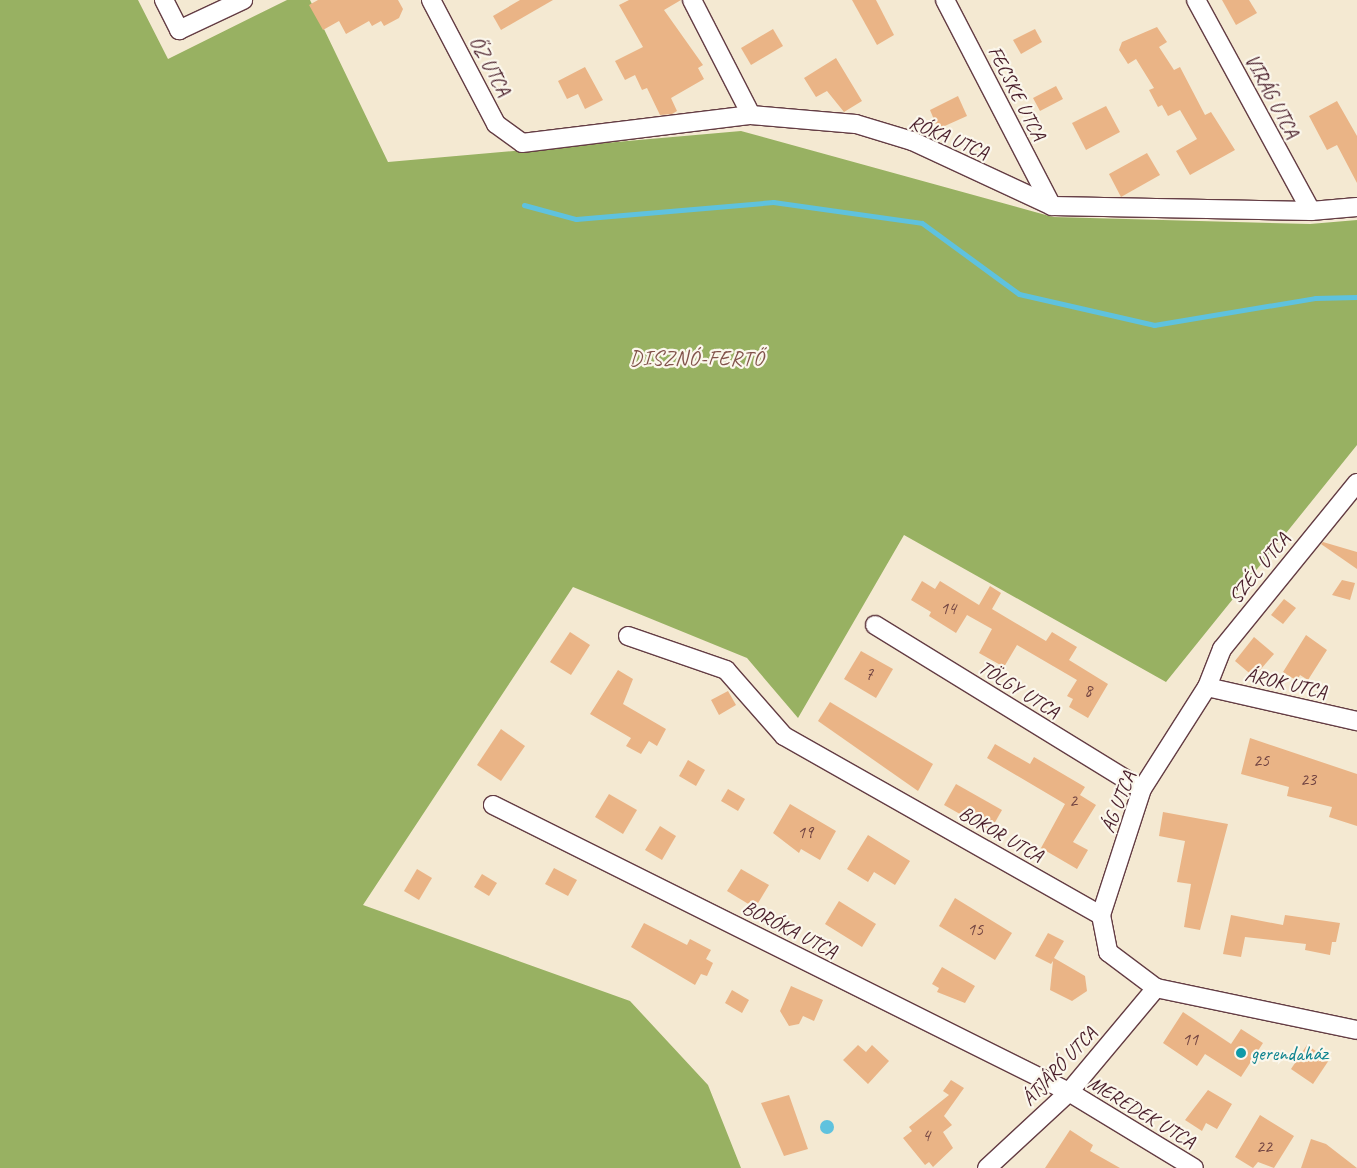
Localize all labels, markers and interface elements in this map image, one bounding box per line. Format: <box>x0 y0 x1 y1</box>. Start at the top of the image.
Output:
street label: ŐZ UTCA <box>464 32 516 100</box>
street label: FECSKE UTCA <box>983 42 1051 144</box>
street label: VIRÁG UTCA <box>1240 50 1304 142</box>
street label: RÓKA UTCA <box>906 110 992 164</box>
district label: DISZNÓ-FERTŐ <box>628 345 766 371</box>
street label: SZÉL UTCA <box>1223 528 1295 608</box>
house number: 14 <box>940 597 956 619</box>
street label: TÖLGY UTCA <box>974 655 1064 723</box>
street label: ÁROK UTCA <box>1242 662 1330 704</box>
house number: 7 <box>865 663 873 685</box>
house number: 8 <box>1084 679 1092 701</box>
house number: 25 <box>1253 749 1269 771</box>
street label: ÁG UTCA <box>1095 768 1141 836</box>
house number: 23 <box>1300 768 1316 790</box>
house number: 2 <box>1069 789 1077 811</box>
street label: BOKOR UTCA <box>955 800 1047 868</box>
house number: 19 <box>797 821 813 843</box>
street label: BORÓKA UTCA <box>738 895 842 963</box>
house number: 15 <box>967 918 983 940</box>
street label: ÁTJÁRÓ UTCA <box>1016 1021 1102 1111</box>
house number: 11 <box>1182 1028 1198 1050</box>
place label: gerendaház <box>1251 1041 1327 1065</box>
marker: gerendaház <box>1235 1047 1247 1059</box>
street label: MEREDEK UTCA <box>1084 1071 1200 1153</box>
house number: 4 <box>922 1124 930 1146</box>
house number: 22 <box>1256 1135 1272 1157</box>

